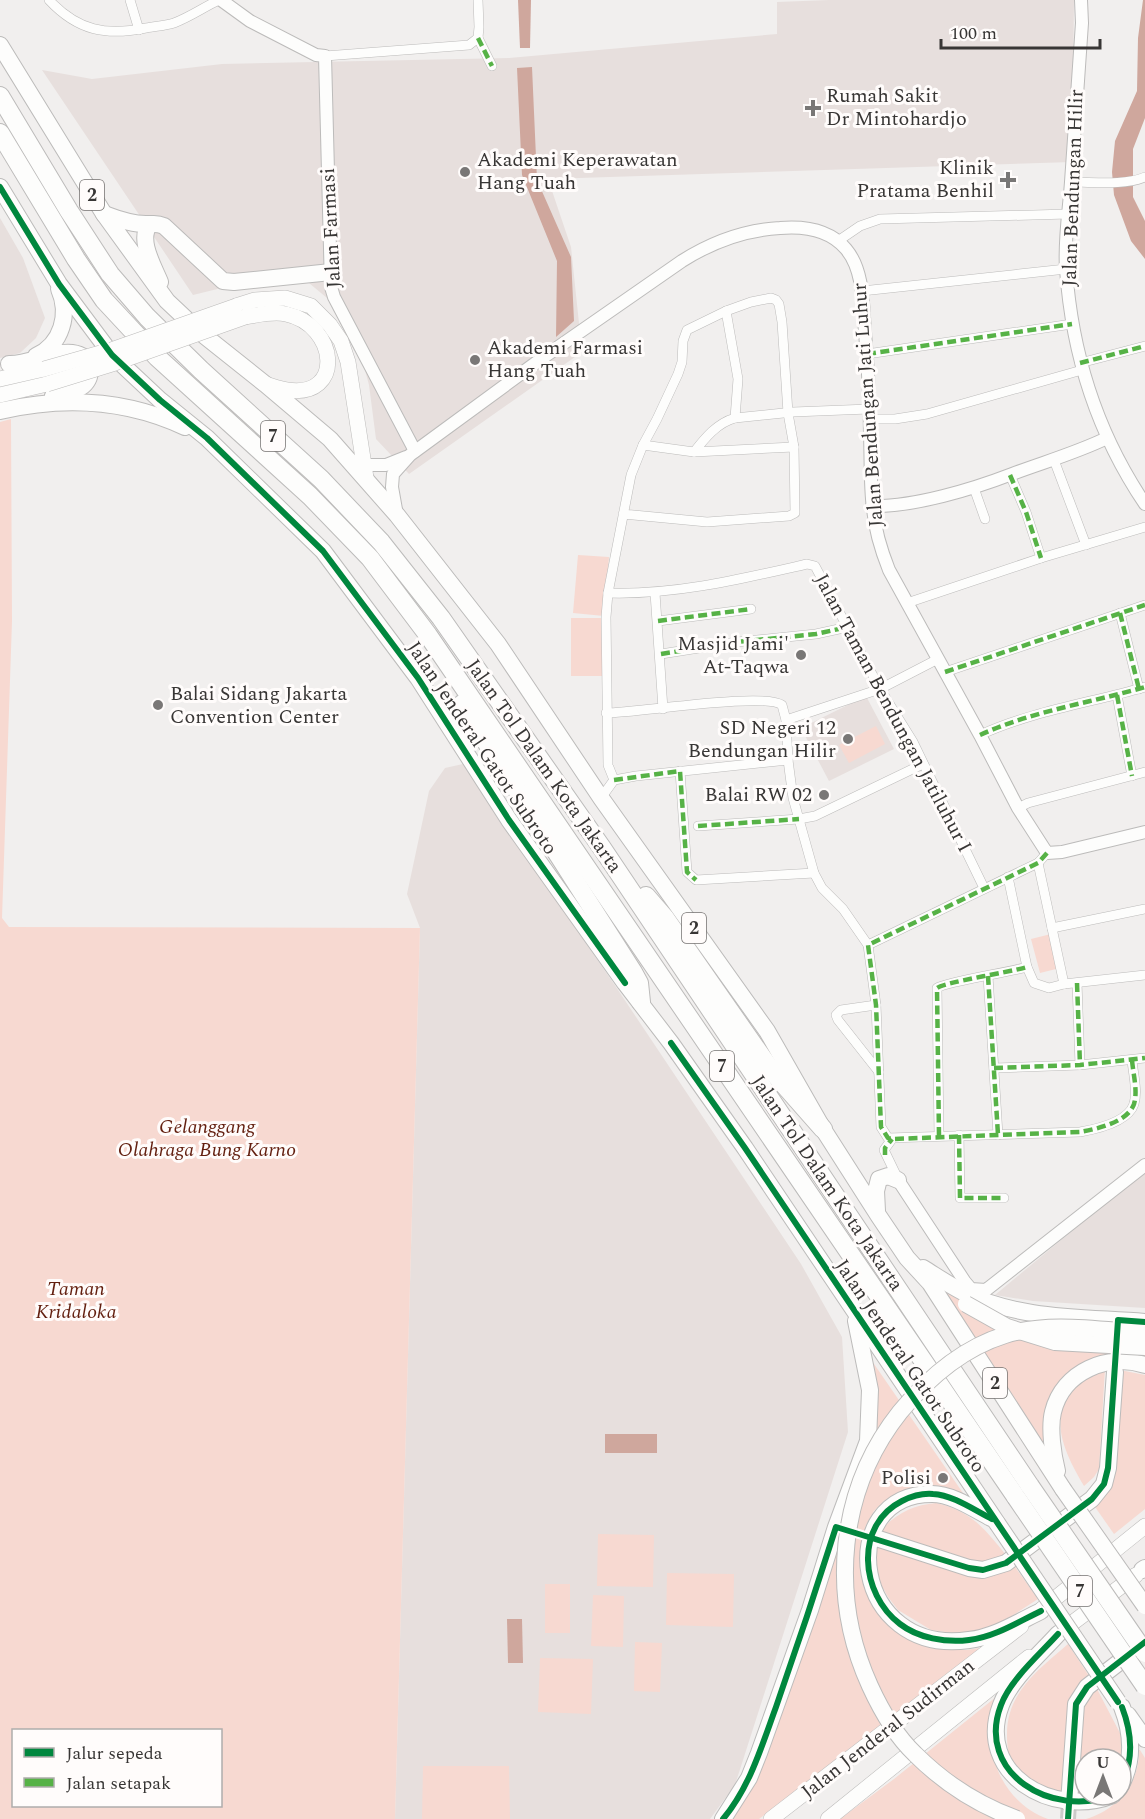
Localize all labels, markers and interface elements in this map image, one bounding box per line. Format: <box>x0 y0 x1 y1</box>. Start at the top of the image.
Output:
scale bar <box>941 12 1100 50</box>
text: 100 m <box>950 20 997 47</box>
place label: Rumah Sakit Dr Mintohardjo <box>826 81 967 134</box>
street label: Jalan Bendungan Hilir <box>1055 89 1091 287</box>
marker: Rumah Sakit Dr Mintohardjo <box>804 99 822 117</box>
place label: Akademi Keperawatan Hang Tuah <box>477 145 678 198</box>
place label: Klinik Pratama Benhil <box>856 153 994 206</box>
marker: Akademi Keperawatan Hang Tuah <box>458 165 472 179</box>
street label: Jalan Farmasi <box>313 167 349 289</box>
marker: Klinik Pratama Benhil <box>999 171 1017 189</box>
road number: 2 <box>80 180 104 210</box>
street label: Jalan Bendungan Jati Luhur <box>844 282 892 528</box>
place label: Akademi Farmasi Hang Tuah <box>487 333 643 386</box>
marker: Akademi Farmasi Hang Tuah <box>468 353 482 367</box>
road number: 7 <box>261 421 285 451</box>
street label: Jalan Taman Bendungan Jatiluhur I <box>807 568 979 858</box>
place label: Masjid Jami' At-Taqwa <box>677 629 789 682</box>
street label: Jalan Jenderal Gatot Subroto <box>399 635 565 861</box>
marker: Masjid Jami' At-Taqwa <box>794 648 808 662</box>
street label: Jalan Tol Dalam Kota Jakarta <box>458 653 630 879</box>
place label: Balai Sidang Jakarta Convention Center <box>170 679 348 732</box>
marker: Balai Sidang Jakarta Convention Center <box>151 698 165 712</box>
place label: SD Negeri 12 Bendungan Hilir <box>688 713 836 766</box>
marker: SD Negeri 12 Bendungan Hilir <box>841 732 855 746</box>
place label: Balai RW 02 <box>705 780 812 810</box>
marker: Balai RW 02 <box>817 788 831 802</box>
road number: 2 <box>682 913 706 943</box>
road number: 7 <box>710 1051 734 1081</box>
street label: Jalan Tol Dalam Kota Jakarta <box>743 1069 911 1297</box>
park label: Gelanggang Olahraga Bung Karno <box>118 1112 296 1165</box>
street label: Jalan Jenderal Gatot Subroto <box>827 1253 993 1479</box>
park label: Taman Kridaloka <box>35 1274 117 1327</box>
road number: 2 <box>983 1368 1007 1398</box>
place label: Polisi <box>881 1463 931 1493</box>
marker: Polisi <box>936 1471 950 1485</box>
road number: 7 <box>1068 1576 1092 1606</box>
street label: Jalan Jenderal Sudirman <box>795 1652 981 1806</box>
legend <box>12 1729 222 1807</box>
text: Jalur sepeda <box>66 1740 163 1767</box>
north arrow <box>1073 1747 1133 1807</box>
text: U <box>1096 1751 1110 1775</box>
text: Jalan setapak <box>66 1770 171 1797</box>

